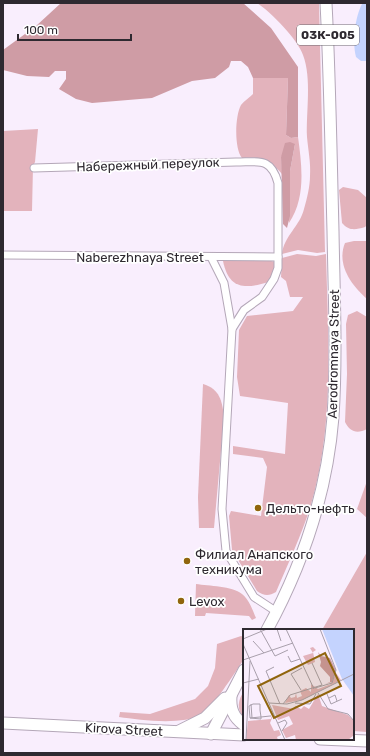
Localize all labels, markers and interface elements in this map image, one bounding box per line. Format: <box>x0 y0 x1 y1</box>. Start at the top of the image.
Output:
scale bar <box>18 16 131 42</box>
text: 100 m <box>24 23 58 37</box>
road number: 03К-005 <box>297 25 359 45</box>
street label: Набережный переулок <box>76 155 220 174</box>
street label: Naberezhnaya Street <box>76 250 204 265</box>
street label: Aerodromnaya Street <box>325 289 342 419</box>
place label: Дельто-нефть <box>266 501 355 516</box>
marker: Дельто-нефть <box>253 503 263 513</box>
place label: Филиал Анапского техникума <box>195 547 313 577</box>
marker: Филиал Анапского техникума <box>182 556 192 566</box>
place label: Levox <box>189 594 224 609</box>
marker: Levox <box>176 596 186 606</box>
inset map <box>243 629 354 740</box>
street label: Kirova Street <box>85 720 163 739</box>

